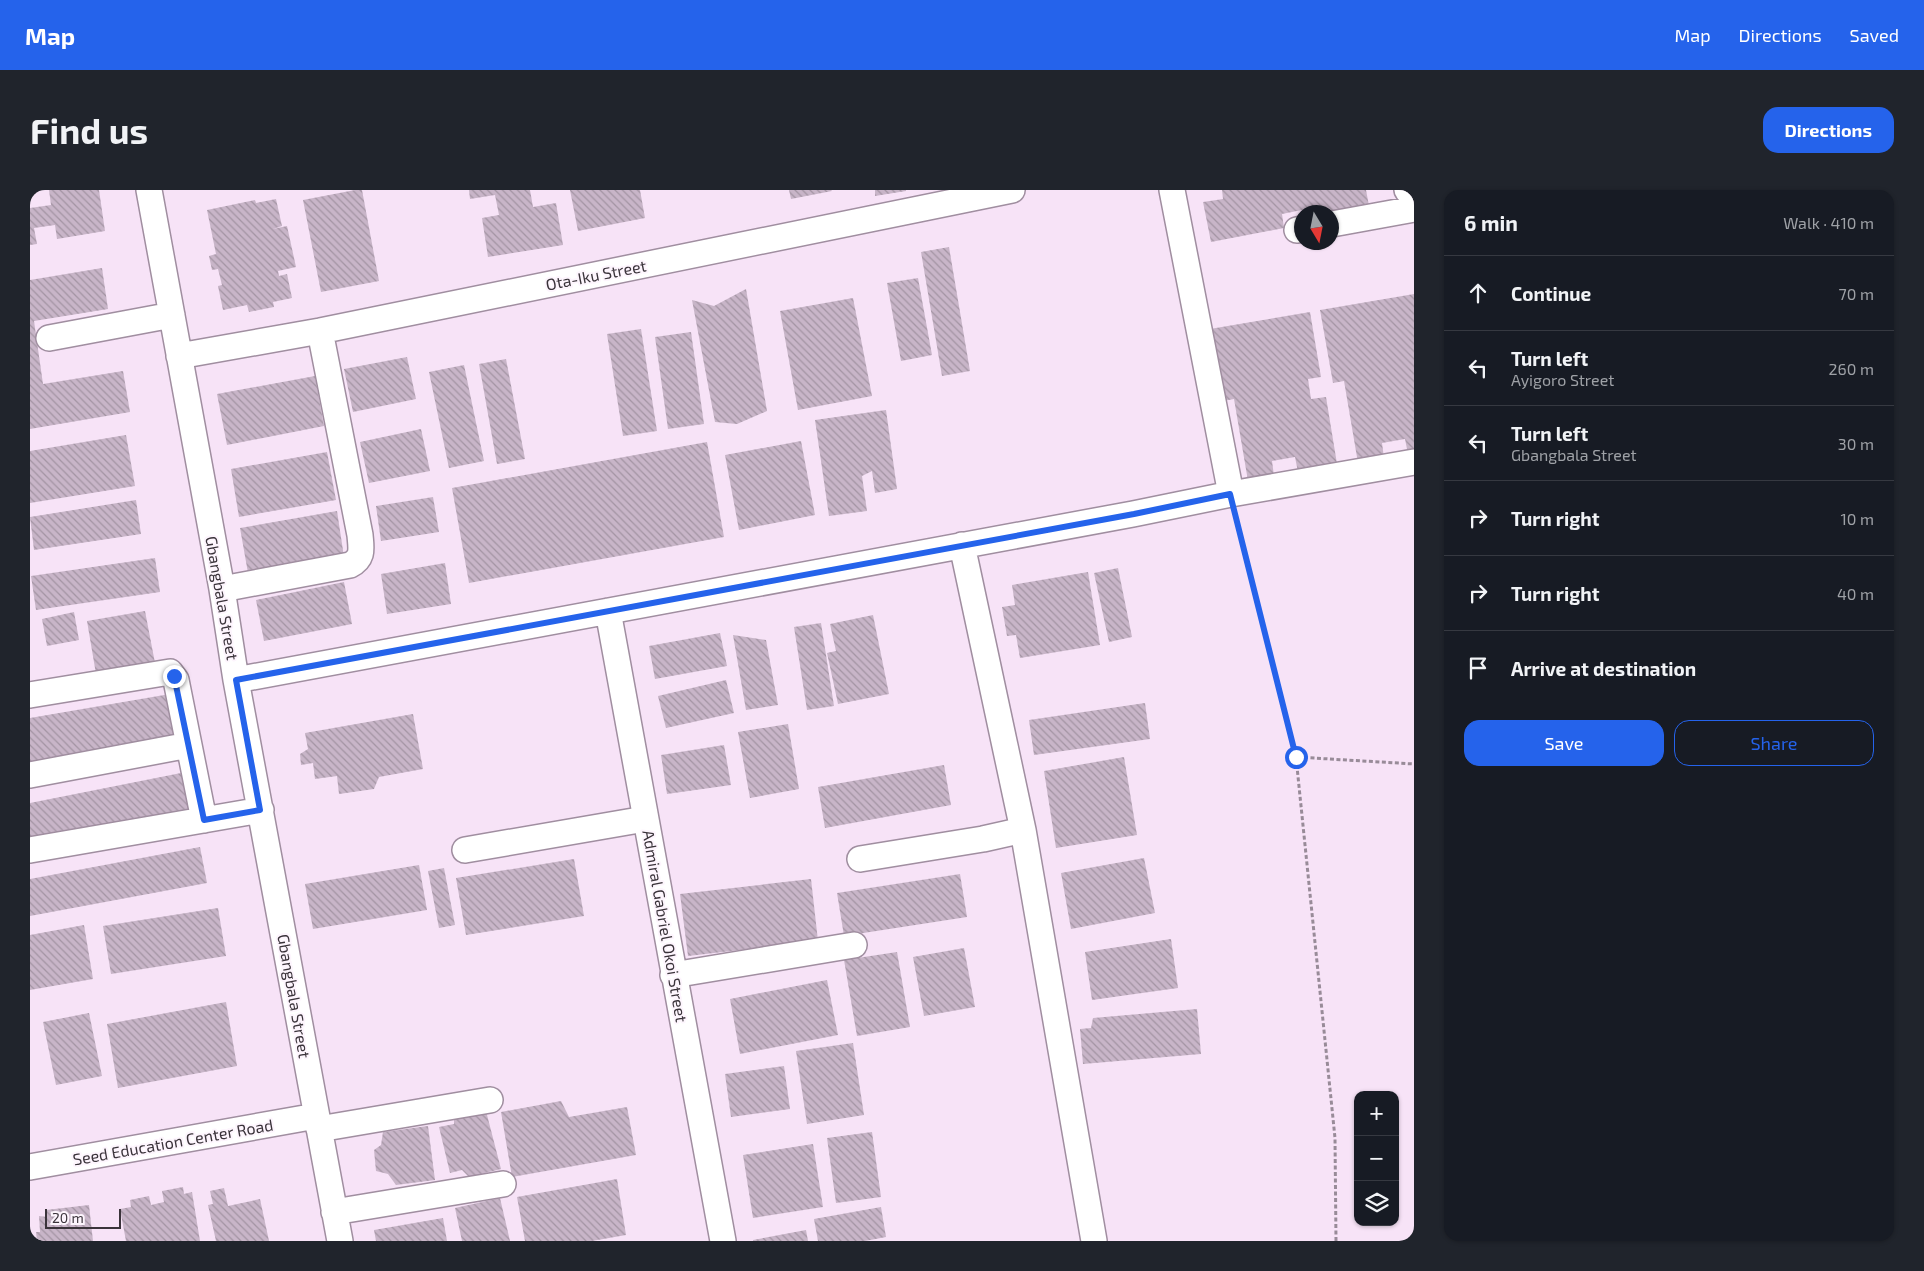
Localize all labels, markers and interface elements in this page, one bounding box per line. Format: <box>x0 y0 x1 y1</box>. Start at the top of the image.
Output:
text: Map <box>25 21 75 50</box>
text: Map <box>1674 24 1711 46</box>
text: Directions <box>1739 24 1822 46</box>
text: Saved <box>1850 24 1899 46</box>
button: Directions <box>1763 107 1894 153</box>
text: Find us <box>30 109 148 151</box>
north arrow <box>1294 205 1339 250</box>
text: 6 min <box>1464 210 1518 235</box>
text: Walk · 410 m <box>1783 213 1874 232</box>
street label: Ota-Iku Street <box>544 255 648 294</box>
icon: ahead <box>1464 279 1492 307</box>
text: Continue <box>1511 282 1591 305</box>
text: 70 m <box>1839 284 1874 303</box>
text: Turn left <box>1511 347 1588 370</box>
icon: left <box>1464 354 1492 382</box>
text: 260 m <box>1829 359 1874 378</box>
text: Ayigoro Street <box>1511 370 1614 389</box>
text: Turn left <box>1511 422 1588 445</box>
icon: left <box>1464 429 1492 457</box>
text: 30 m <box>1838 434 1874 453</box>
text: Gbangbala Street <box>1511 445 1637 464</box>
icon: right <box>1464 504 1492 532</box>
text: Turn right <box>1511 507 1599 530</box>
text: 10 m <box>1840 509 1874 528</box>
street label: Gbangbala Street <box>202 534 243 661</box>
icon: right <box>1464 579 1492 607</box>
text: Turn right <box>1511 582 1599 605</box>
text: 40 m <box>1837 584 1874 603</box>
icon: arrive <box>1464 654 1492 682</box>
text: Arrive at destination <box>1511 657 1696 680</box>
route end <box>163 665 186 688</box>
button: Save <box>1464 720 1664 766</box>
button: Share <box>1674 720 1874 766</box>
route start <box>1285 746 1308 769</box>
street label: Admiral Gabriel Okoi Street <box>639 828 692 1023</box>
street label: Gbangbala Street <box>274 932 315 1059</box>
map controls <box>1354 1091 1399 1226</box>
button: + <box>1354 1091 1399 1136</box>
street label: Seed Education Center Road <box>71 1115 275 1168</box>
button: − <box>1354 1136 1399 1181</box>
button: layers <box>1354 1181 1399 1226</box>
scale bar <box>45 1206 121 1229</box>
text: 20 m <box>52 1209 84 1226</box>

